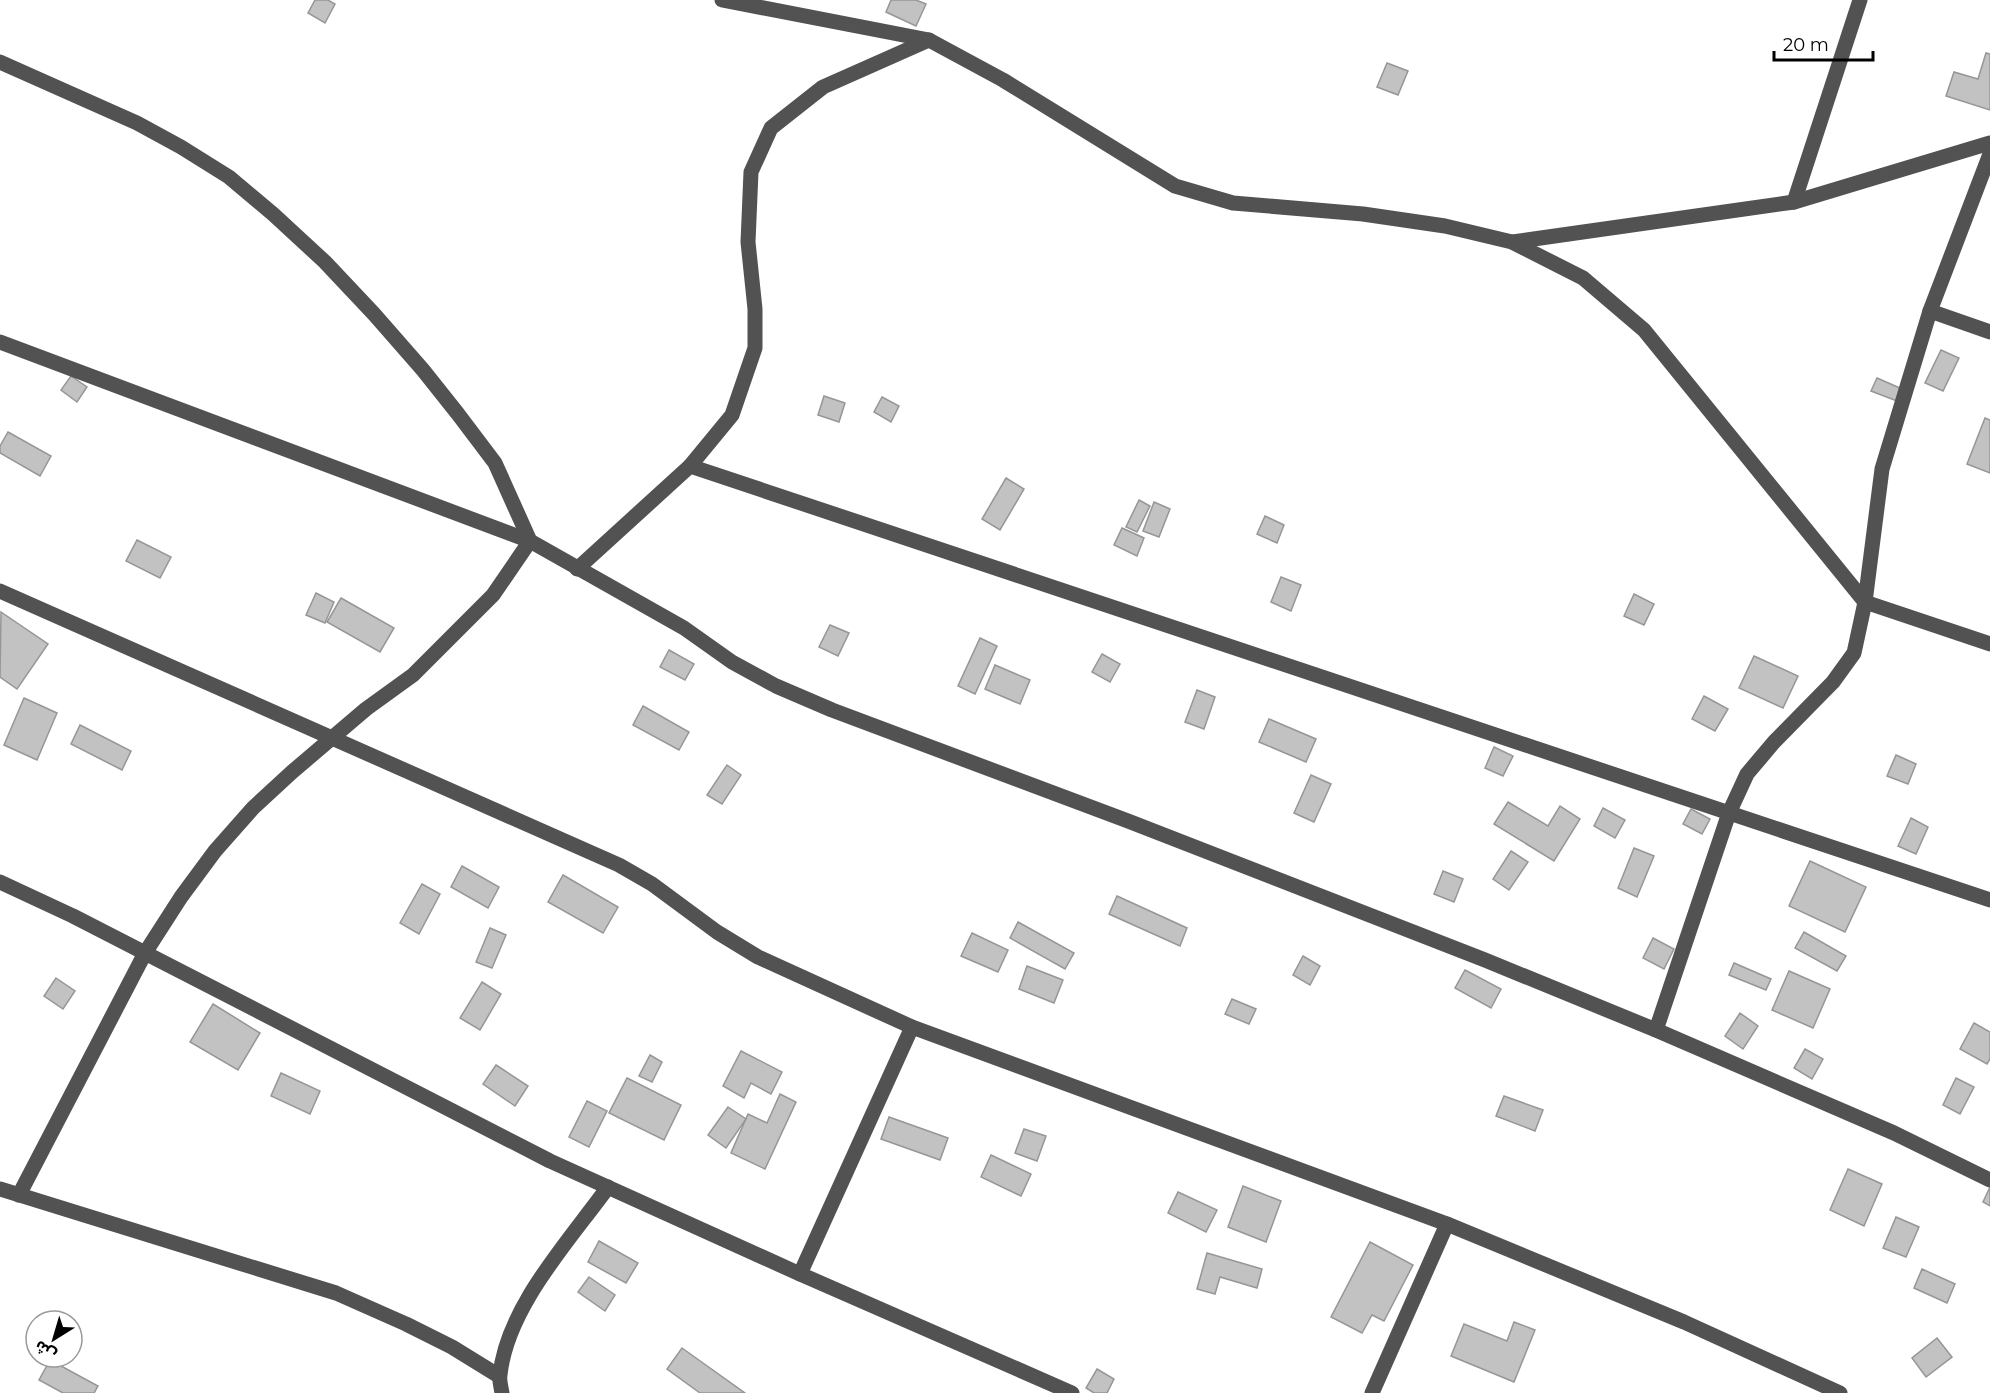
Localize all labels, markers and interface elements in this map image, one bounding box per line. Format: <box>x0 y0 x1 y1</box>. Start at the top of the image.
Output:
scale bar <box>1774 24 1873 62</box>
text: 20 m <box>1783 34 1829 56</box>
north arrow <box>24 1309 84 1369</box>
text: ش <box>31 1336 60 1365</box>

